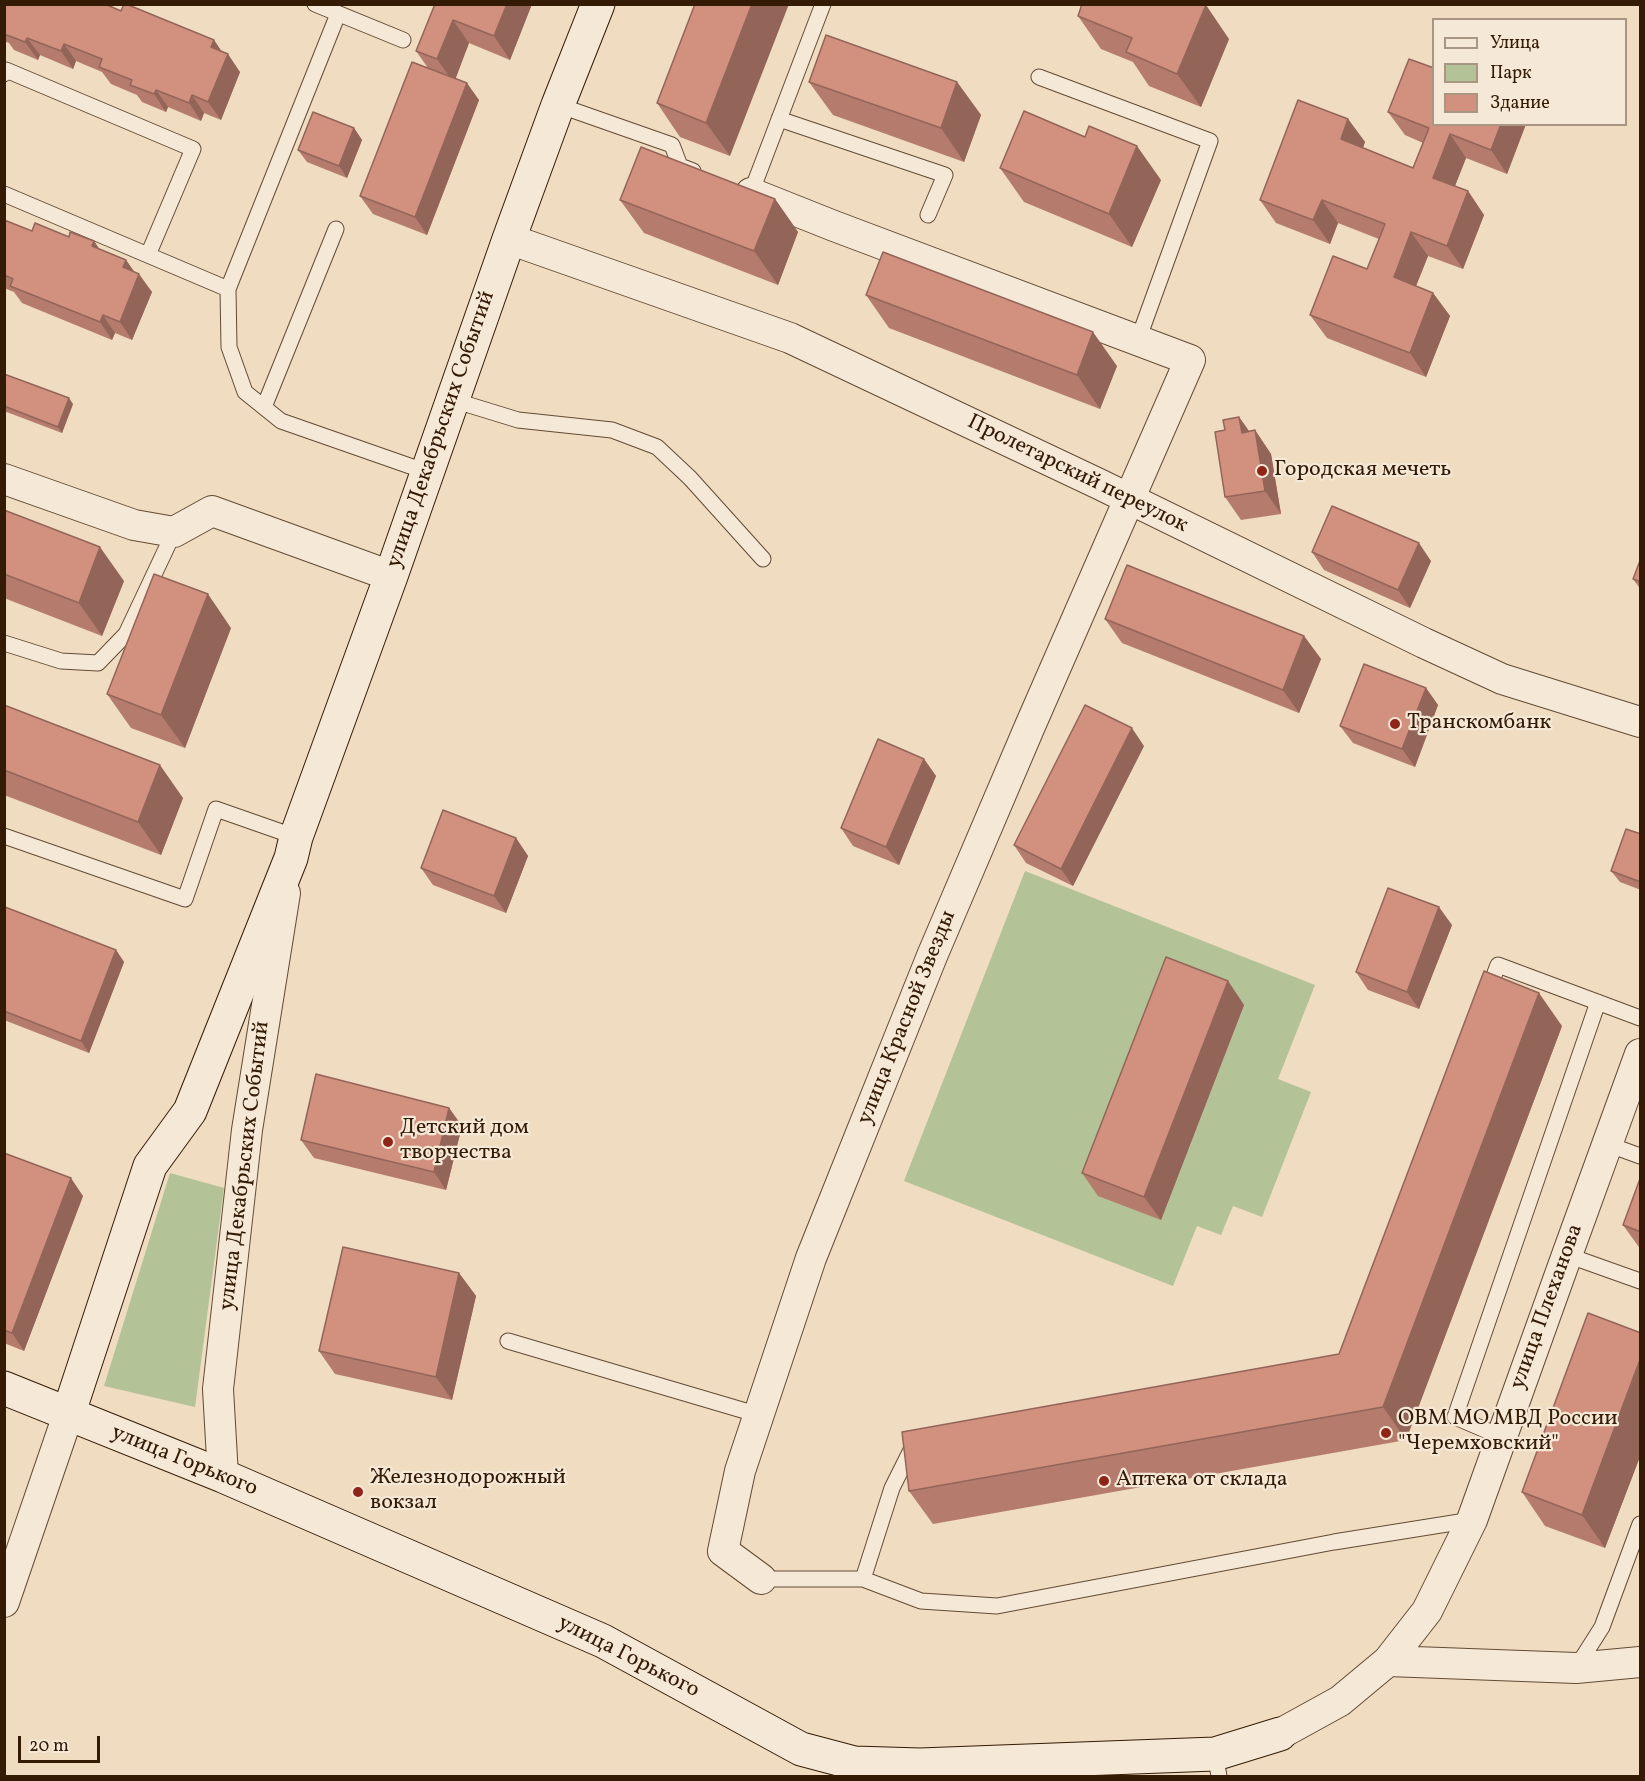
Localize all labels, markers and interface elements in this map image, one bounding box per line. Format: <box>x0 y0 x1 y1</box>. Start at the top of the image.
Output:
legend <box>1432 18 1627 126</box>
text: Улица <box>1490 31 1540 56</box>
text: Парк <box>1490 61 1532 86</box>
text: Здание <box>1490 91 1550 116</box>
street label: улица Декабрьских Событий <box>382 288 502 572</box>
street label: Пролетарский переулок <box>962 410 1192 540</box>
place label: Городская мечеть <box>1274 458 1451 484</box>
marker: Городская мечеть <box>1255 464 1269 478</box>
place label: Транскомбанк <box>1407 711 1551 737</box>
marker: Транскомбанк <box>1388 717 1402 731</box>
street label: улица Красной Звезды <box>853 907 963 1129</box>
street label: улица Декабрьских Событий <box>215 1020 277 1312</box>
place label: Детский дом творчества <box>400 1116 529 1168</box>
marker: Детский дом творчества <box>381 1135 395 1149</box>
street label: улица Плеханова <box>1506 1221 1590 1393</box>
place label: ОВМ МО МВД России "Черемховский" <box>1398 1407 1618 1458</box>
street label: улица Горького <box>107 1421 261 1503</box>
marker: ОВМ МО МВД России "Черемховский" <box>1379 1426 1393 1440</box>
place label: Железнодорожный вокзал <box>370 1466 566 1518</box>
place label: Аптека от склада <box>1116 1468 1288 1494</box>
marker: Аптека от склада <box>1097 1474 1111 1488</box>
marker: Железнодорожный вокзал <box>351 1485 365 1499</box>
street label: улица Горького <box>553 1611 703 1705</box>
scale bar <box>21 1724 104 1762</box>
text: 20 m <box>29 1734 69 1759</box>

